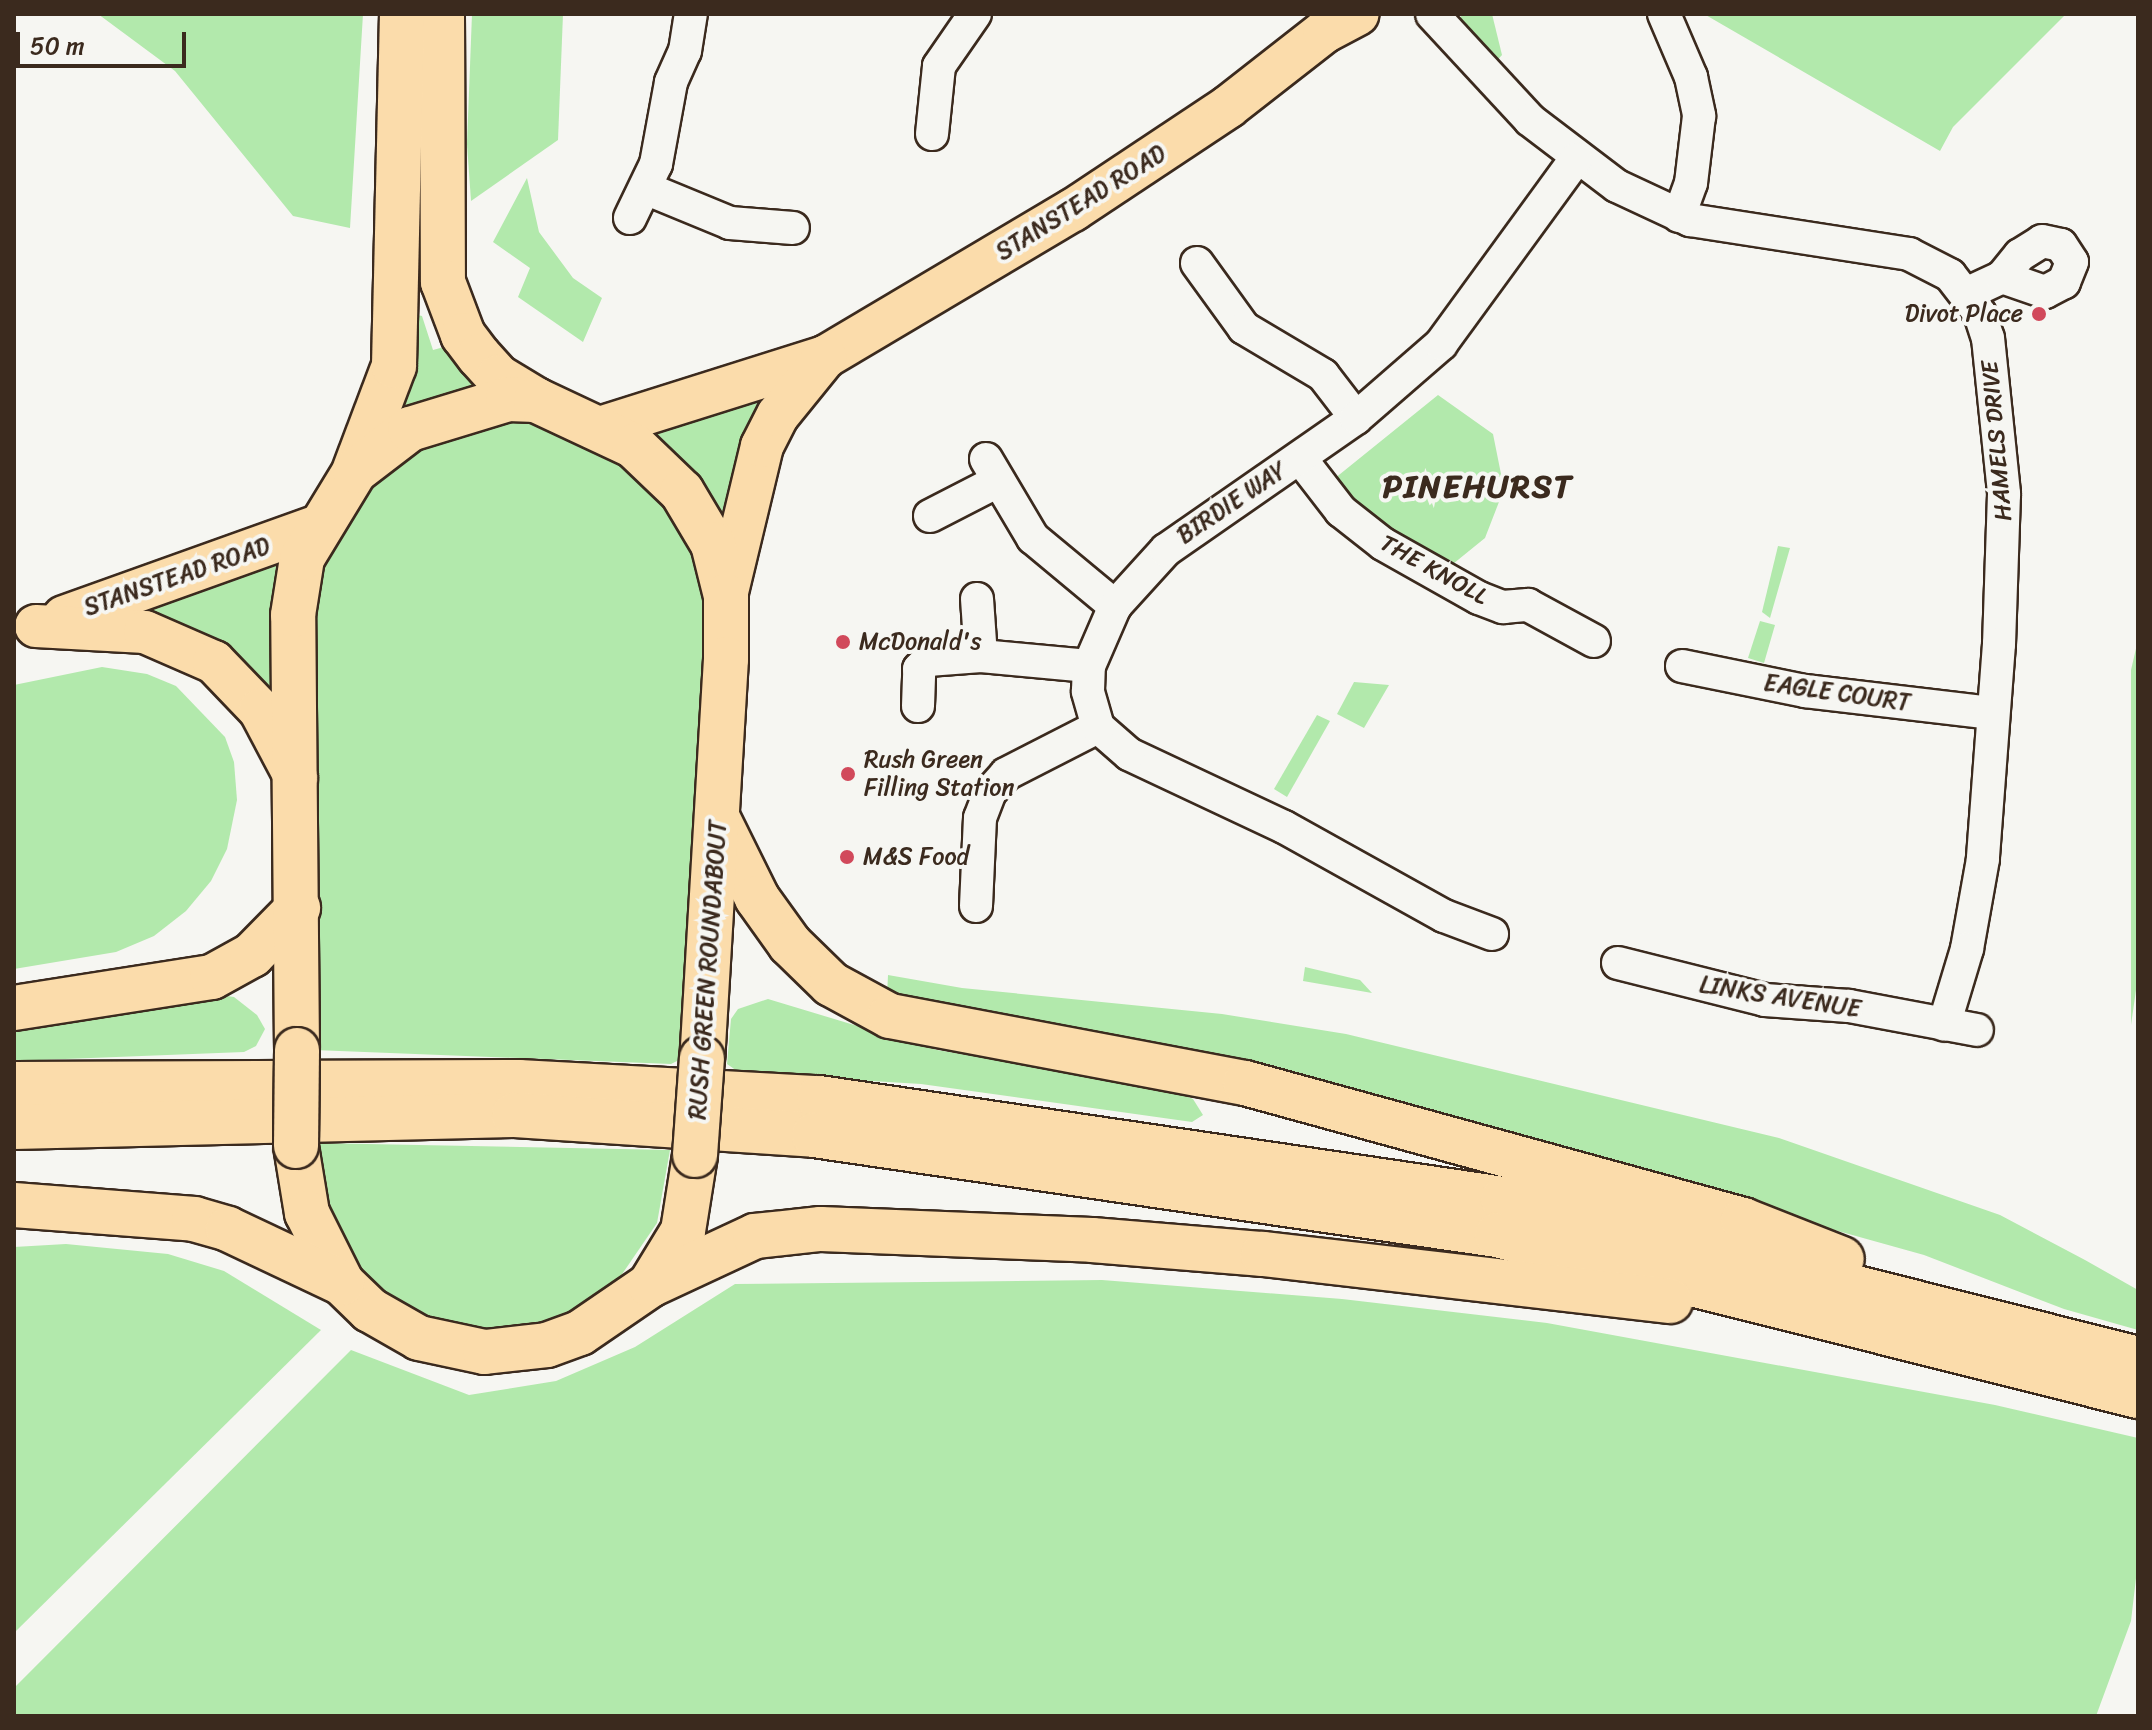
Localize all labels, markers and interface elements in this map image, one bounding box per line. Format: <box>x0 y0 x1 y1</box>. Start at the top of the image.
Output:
scale bar <box>20 16 190 66</box>
text: 50 m <box>30 25 85 67</box>
street label: STANSTEAD ROAD <box>991 139 1171 267</box>
place label: Divot Place <box>1904 300 2023 328</box>
marker: Divot Place <box>2030 305 2048 323</box>
street label: HAMELS DRIVE <box>1975 358 2019 524</box>
street label: BIRDIE WAY <box>1172 456 1292 550</box>
district label: PINEHURST <box>1384 468 1572 506</box>
street label: THE KNOLL <box>1375 529 1493 611</box>
street label: STANSTEAD ROAD <box>80 532 274 622</box>
place label: McDonald's <box>859 628 982 656</box>
marker: McDonald's <box>834 633 852 651</box>
street label: EAGLE COURT <box>1762 668 1912 718</box>
place label: Rush Green Filling Station <box>864 746 1015 802</box>
marker: Rush Green Filling Station <box>839 765 857 783</box>
street label: RUSH GREEN ROUNDABOUT <box>683 819 733 1121</box>
place label: M&S Food <box>863 843 969 871</box>
marker: M&S Food <box>838 848 856 866</box>
street label: LINKS AVENUE <box>1698 970 1862 1024</box>

